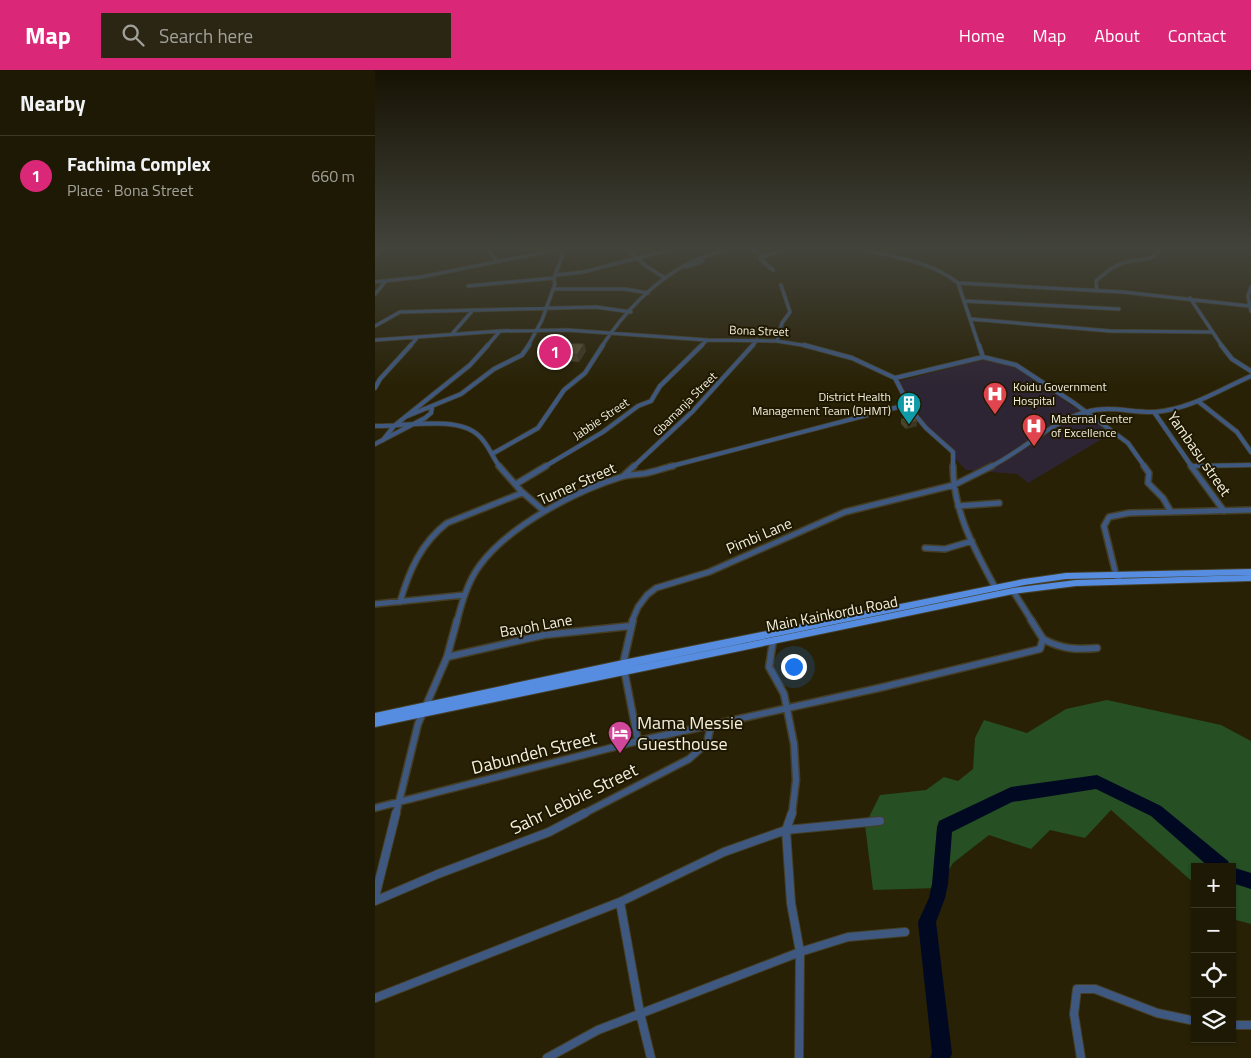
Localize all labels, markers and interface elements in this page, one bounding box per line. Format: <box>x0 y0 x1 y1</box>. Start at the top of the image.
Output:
search box <box>101 13 451 58</box>
text: Map <box>25 17 71 53</box>
icon: search <box>119 21 147 49</box>
text: Search here <box>159 21 253 50</box>
text: Home <box>959 22 1005 49</box>
text: Map <box>1033 22 1066 49</box>
text: About <box>1094 22 1140 49</box>
text: Contact <box>1168 22 1226 49</box>
text: Nearby <box>20 87 85 119</box>
text: Fachima Complex <box>67 149 211 178</box>
text: 1 <box>32 164 40 188</box>
text: 660 m <box>311 164 355 188</box>
text: Place · Bona Street <box>67 178 193 202</box>
street label: Bona Street <box>729 320 790 341</box>
pin: 1 <box>539 333 571 371</box>
street label: Gbamanja Street <box>648 367 722 440</box>
place label: Koidu Government Hospital <box>1013 377 1107 410</box>
hospital icon: Koidu Government Hospital <box>982 381 1008 415</box>
place label: District Health Management Team (DHMT) <box>752 387 891 420</box>
building icon: District Health Management Team (DHMT) <box>896 391 922 425</box>
street label: Jabbie Street <box>569 392 633 444</box>
street label: Yambasu street <box>1162 407 1237 501</box>
place label: Maternal Center of Excellence <box>1051 409 1133 442</box>
hospital icon: Maternal Center of Excellence <box>1021 413 1047 447</box>
street label: Turner Street <box>534 456 620 511</box>
street label: Pimbi Lane <box>722 511 795 560</box>
street label: Main Kainkordu Road <box>764 589 900 638</box>
street label: Bayoh Lane <box>498 608 574 643</box>
your location <box>781 654 807 680</box>
place label: Mama Messie Guesthouse <box>637 709 743 757</box>
hotel icon: Mama Messie Guesthouse <box>607 720 633 754</box>
street label: Dabundeh Street <box>469 724 600 781</box>
street label: Sahr Lebbie Street <box>506 756 643 841</box>
map controls <box>1191 863 1236 1043</box>
button: + <box>1191 863 1236 908</box>
button: − <box>1191 908 1236 953</box>
button: locate <box>1191 953 1236 998</box>
button: layers <box>1191 998 1236 1043</box>

